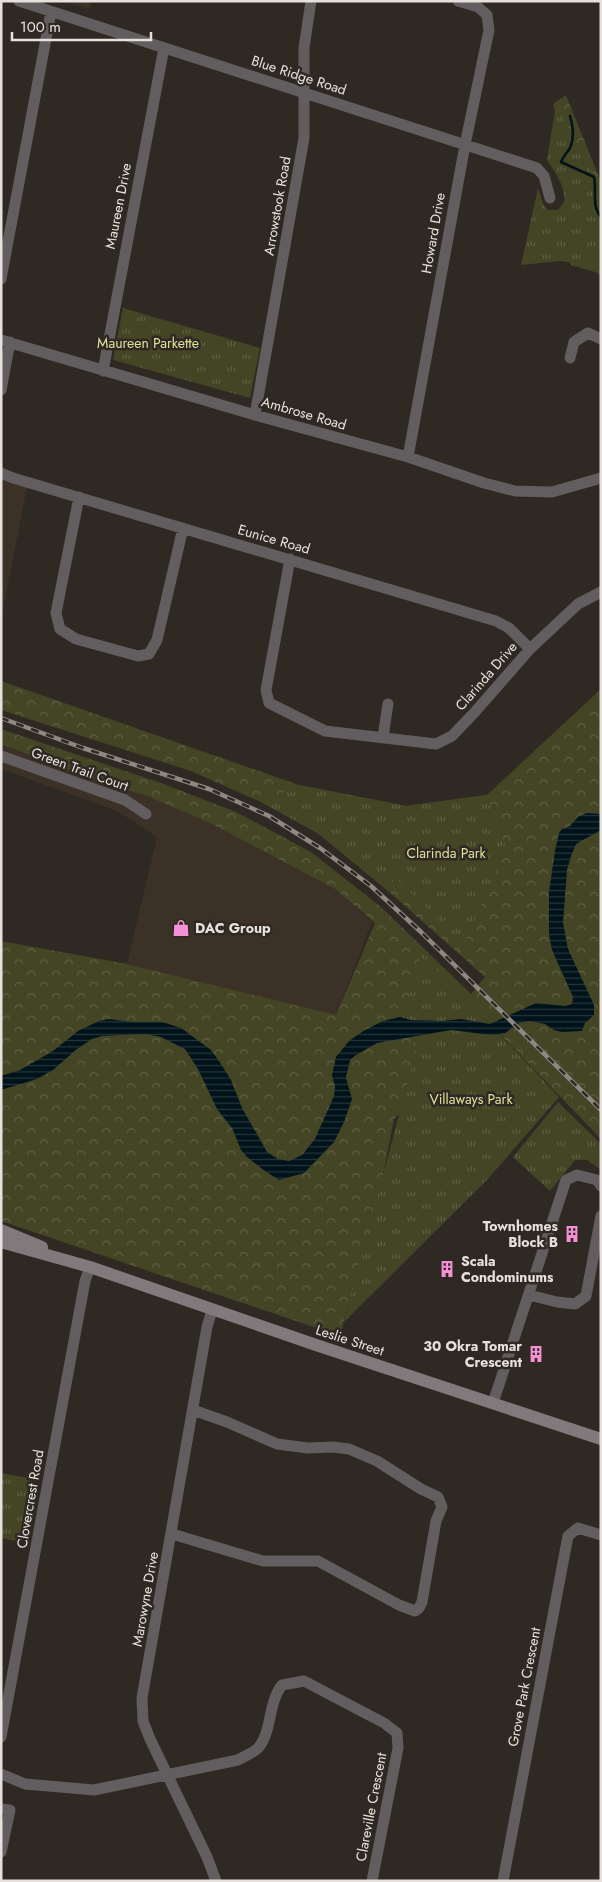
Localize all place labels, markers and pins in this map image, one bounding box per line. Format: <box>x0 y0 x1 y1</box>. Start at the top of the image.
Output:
shop icon: DAC Group <box>171 918 191 938</box>
place label: DAC Group <box>195 918 271 938</box>
place label: Townhomes Block B <box>483 1216 559 1252</box>
building icon: Townhomes Block B <box>562 1224 582 1244</box>
place label: Scala Condominums <box>461 1251 554 1287</box>
building icon: Scala Condominums <box>437 1259 457 1279</box>
place label: 30 Okra Tomar Crescent <box>423 1336 523 1372</box>
building icon: 30 Okra Tomar Crescent <box>526 1344 546 1364</box>

